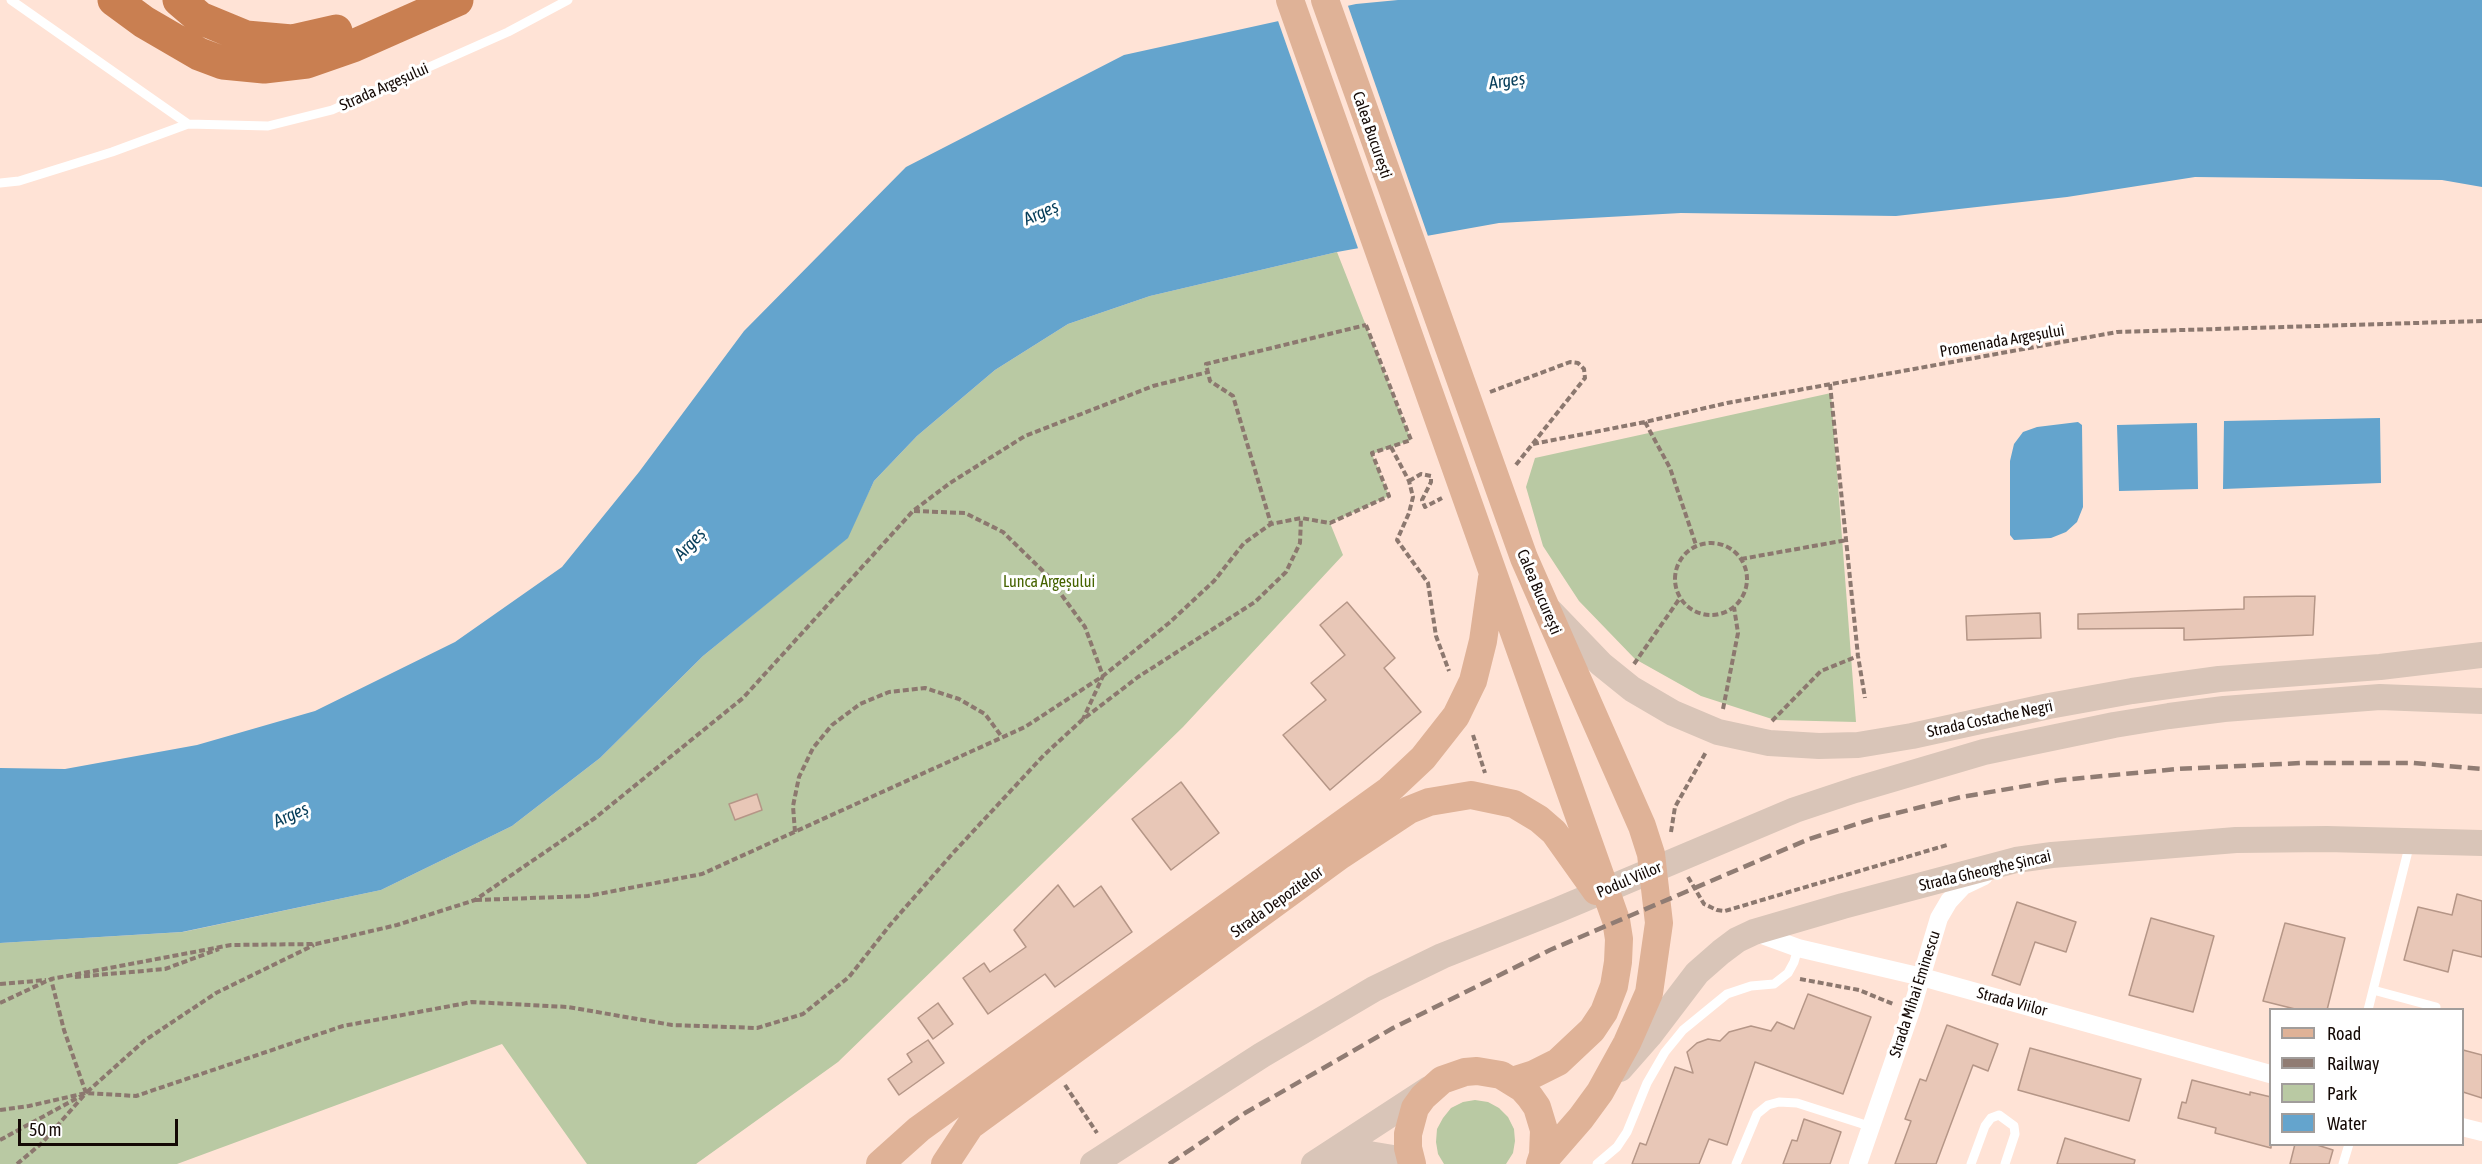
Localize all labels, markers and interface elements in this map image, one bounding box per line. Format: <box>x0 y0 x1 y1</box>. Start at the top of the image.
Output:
street label: Strada Argeșului <box>337 59 431 115</box>
water label: Argeș <box>1488 68 1526 94</box>
street label: Calea București <box>1348 89 1396 181</box>
water label: Argeș <box>1020 196 1062 230</box>
street label: Promenada Argeșului <box>1938 321 2066 361</box>
water label: Argeș <box>670 523 710 565</box>
street label: Calea București <box>1512 547 1566 637</box>
park label: Lunca Argeșului <box>1003 572 1095 592</box>
street label: Strada Costache Negri <box>1925 696 2055 742</box>
water label: Argeș <box>270 798 312 832</box>
street label: Strada Gheorghe Șincai <box>1917 846 2053 896</box>
street label: Podul Viilor <box>1594 858 1664 902</box>
street label: Strada Depozitelor <box>1227 862 1327 942</box>
street label: Strada Mihai Eminescu <box>1885 928 1945 1060</box>
street label: Strada Viilor <box>1975 983 2049 1021</box>
legend <box>2269 1008 2464 1146</box>
text: Road <box>2327 1023 2361 1044</box>
text: Railway <box>2327 1053 2379 1074</box>
text: Park <box>2327 1083 2357 1104</box>
scale bar <box>21 1107 182 1145</box>
text: Water <box>2327 1113 2366 1134</box>
text: 50 m <box>29 1119 61 1140</box>

